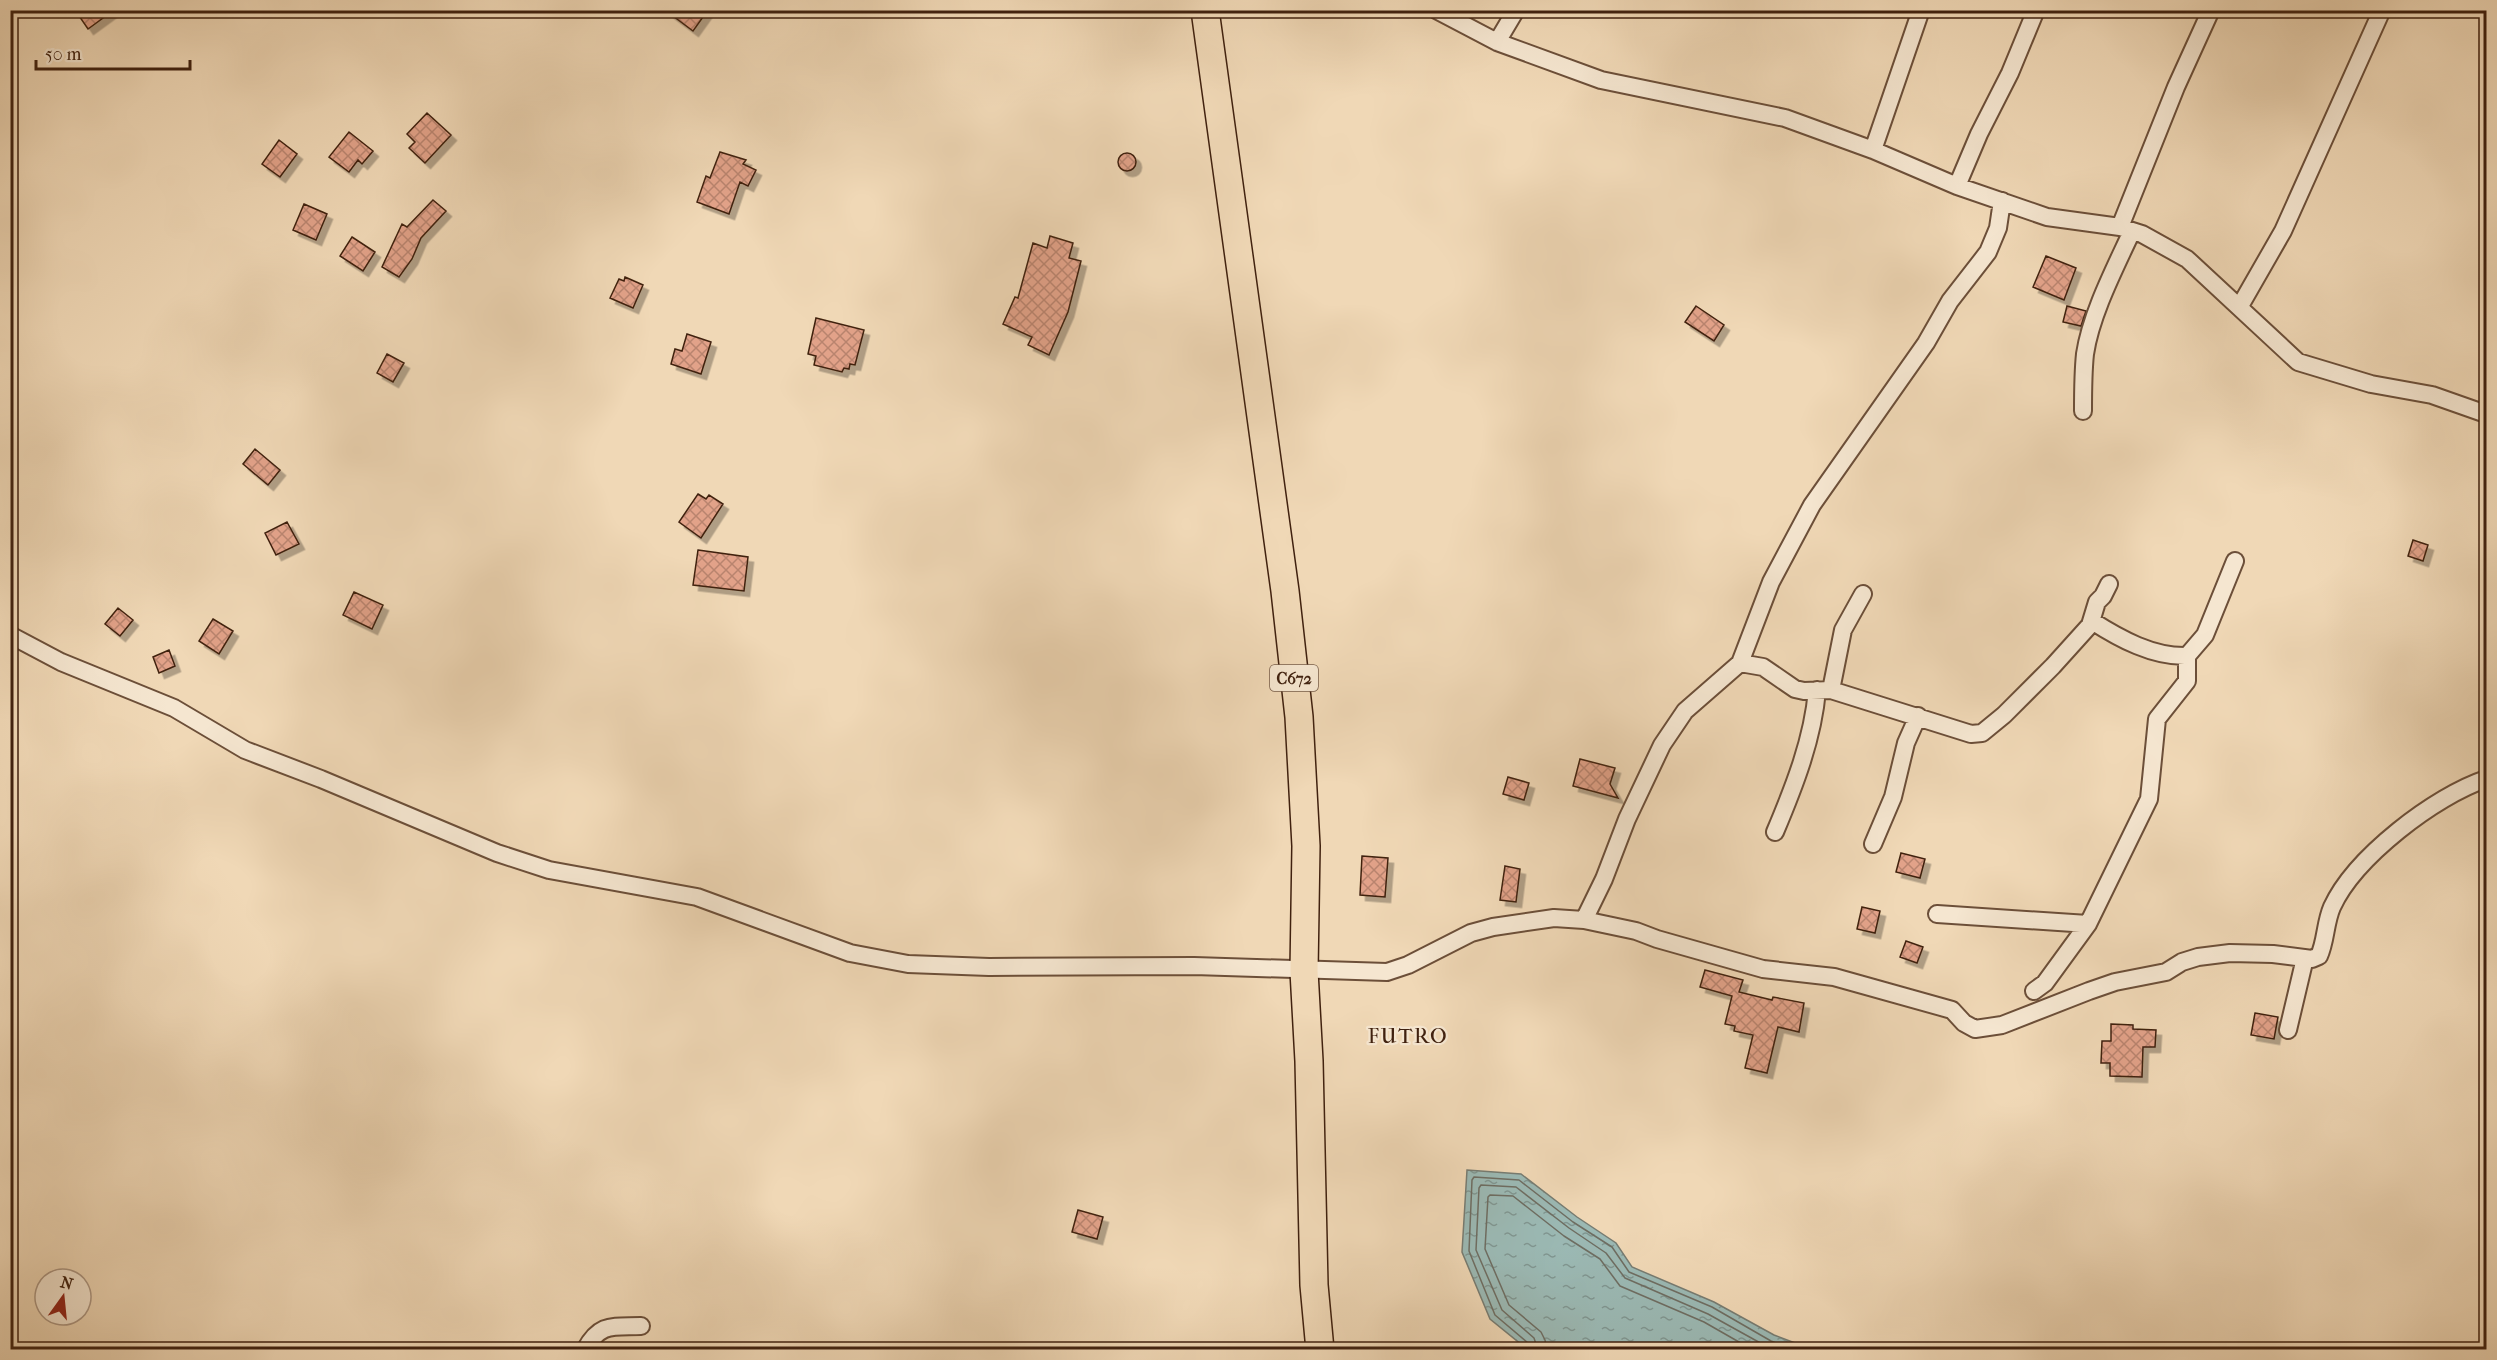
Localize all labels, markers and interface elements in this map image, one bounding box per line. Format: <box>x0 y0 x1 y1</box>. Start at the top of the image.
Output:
scale bar <box>36 33 190 71</box>
text: 50 m <box>45 44 82 65</box>
road number: C672 <box>1270 665 1318 691</box>
district label: FUTRO <box>1368 1024 1448 1048</box>
north arrow <box>33 1267 93 1327</box>
text: N <box>58 1272 76 1294</box>

